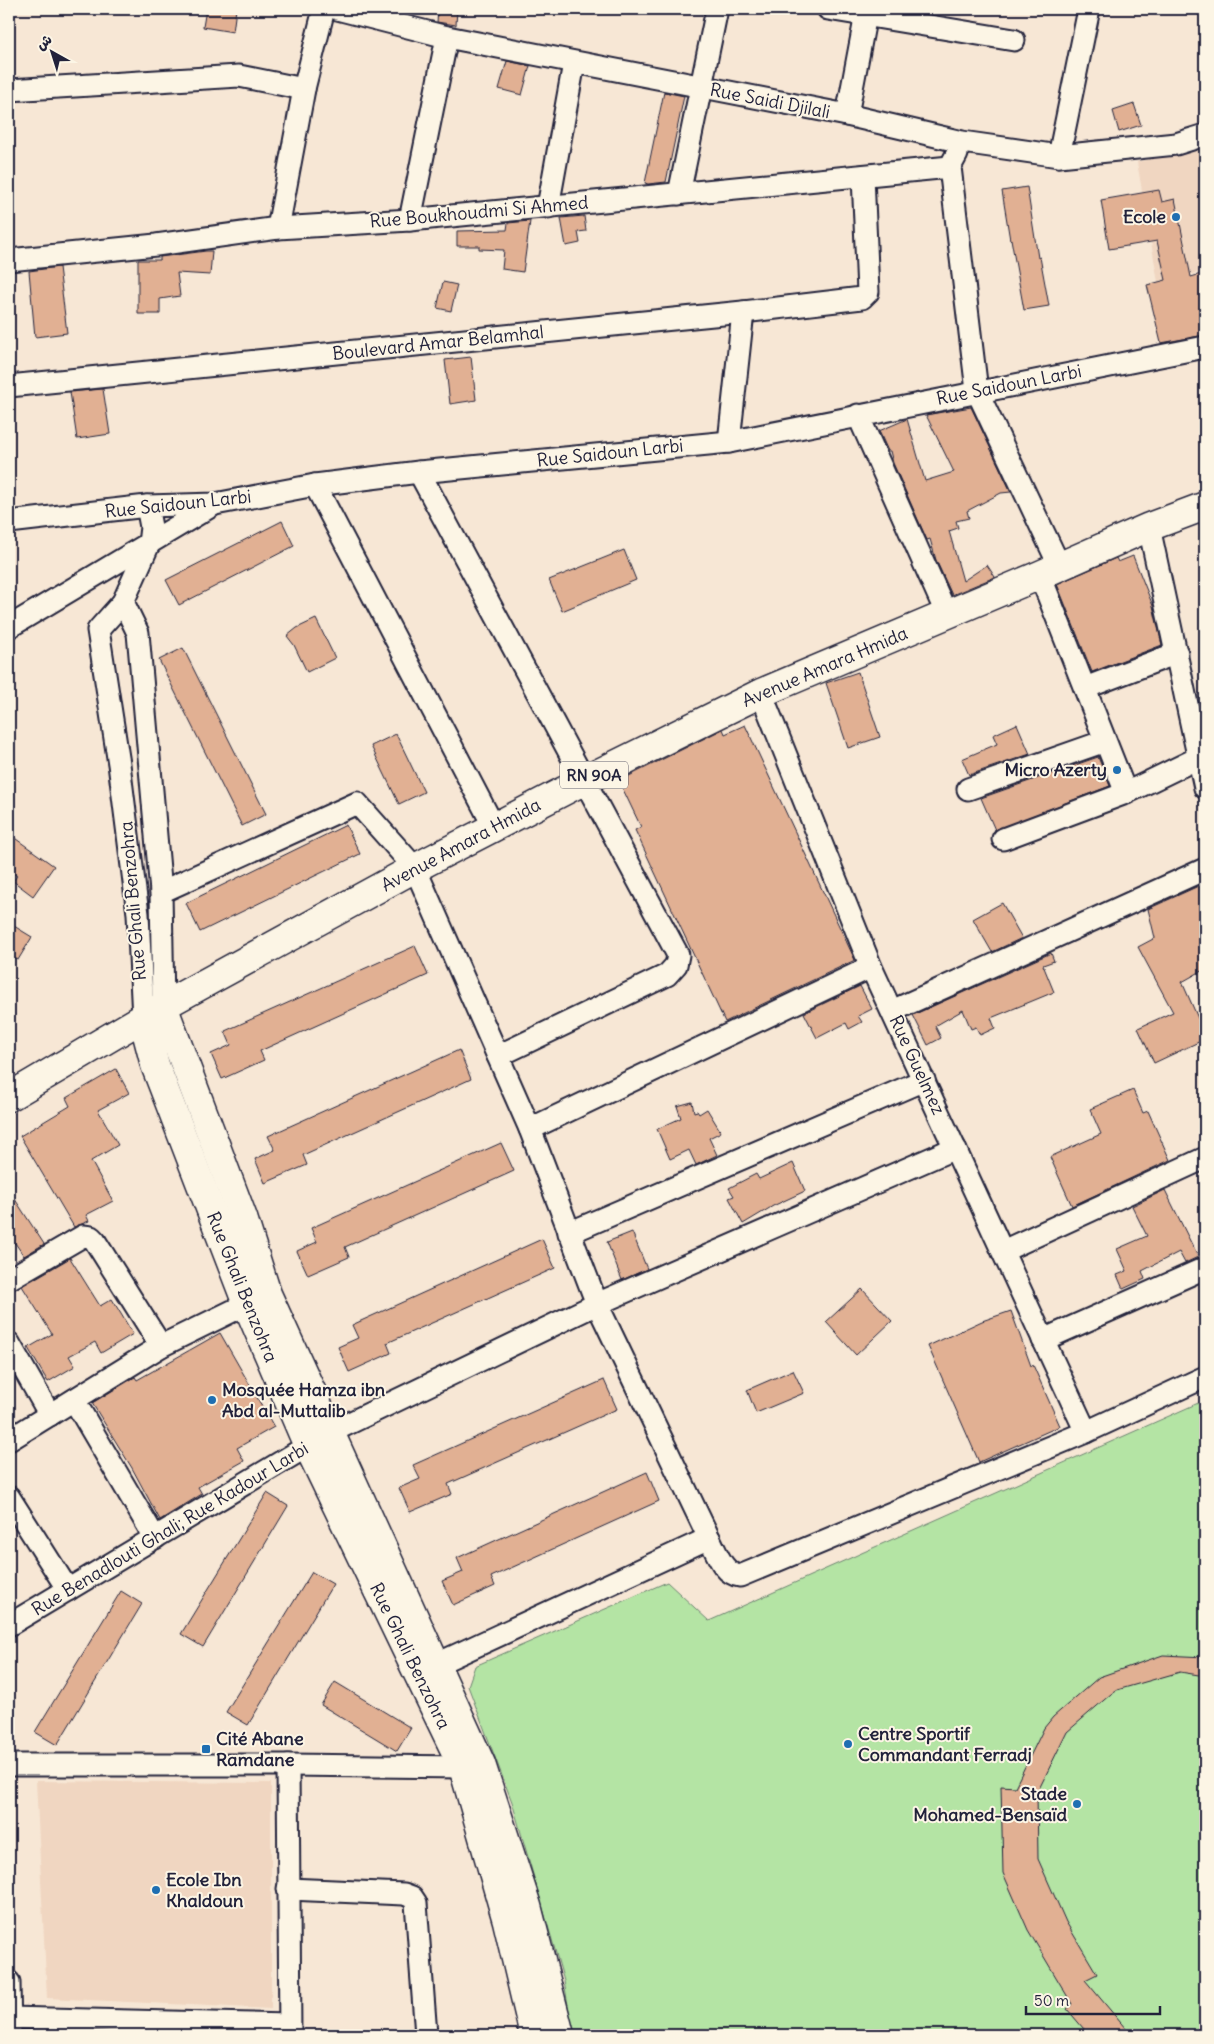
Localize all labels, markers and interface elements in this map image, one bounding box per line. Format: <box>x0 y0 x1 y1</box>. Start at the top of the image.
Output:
north arrow <box>28 28 78 78</box>
text: ش <box>32 30 55 54</box>
street label: Rue Saidi Djilali <box>708 78 832 123</box>
street label: Rue Boukhoudmi Si Ahmed <box>369 190 590 233</box>
place label: Ecole <box>1123 205 1166 228</box>
marker: Ecole <box>1170 211 1182 223</box>
street label: Boulevard Amar Belamhal <box>331 320 545 365</box>
street label: Rue Saidoun Larbi <box>934 359 1083 410</box>
street label: Rue Saidoun Larbi <box>536 433 684 472</box>
street label: Rue Saidoun Larbi <box>104 484 252 523</box>
street label: Avenue Amara Hmida <box>739 621 911 712</box>
place label: Micro Azerty <box>1005 758 1107 781</box>
road number: RN 90A <box>560 762 628 788</box>
marker: Micro Azerty <box>1111 764 1123 776</box>
street label: Avenue Amara Hmida <box>377 793 545 896</box>
street label: Rue Ghali Benzohra <box>114 820 151 982</box>
street label: Rue Guelmez <box>884 1011 951 1118</box>
street label: Rue Ghali Benzohra <box>202 1208 283 1365</box>
place label: Mosquée Hamza ibn Abd al-Muttalib <box>222 1378 386 1422</box>
marker: Mosquée Hamza ibn Abd al-Muttalib <box>206 1394 218 1406</box>
street label: Rue Benadlouti Ghali; Rue Kadour Larbi <box>27 1437 312 1621</box>
street label: Rue Ghali Benzohra <box>365 1579 456 1733</box>
place label: Centre Sportif Commandant Ferradj <box>858 1722 1032 1766</box>
place label: Cité Abane Ramdane <box>216 1727 304 1771</box>
marker: Centre Sportif Commandant Ferradj <box>842 1738 854 1750</box>
marker: Cité Abane Ramdane <box>200 1743 212 1755</box>
place label: Stade Mohamed-Bensaïd <box>913 1782 1067 1826</box>
marker: Stade Mohamed-Bensaïd <box>1071 1798 1083 1810</box>
place label: Ecole Ibn Khaldoun <box>166 1868 244 1912</box>
marker: Ecole Ibn Khaldoun <box>150 1884 162 1896</box>
scale bar <box>1026 1984 1160 2016</box>
text: 50 m <box>1034 1991 1069 2010</box>

